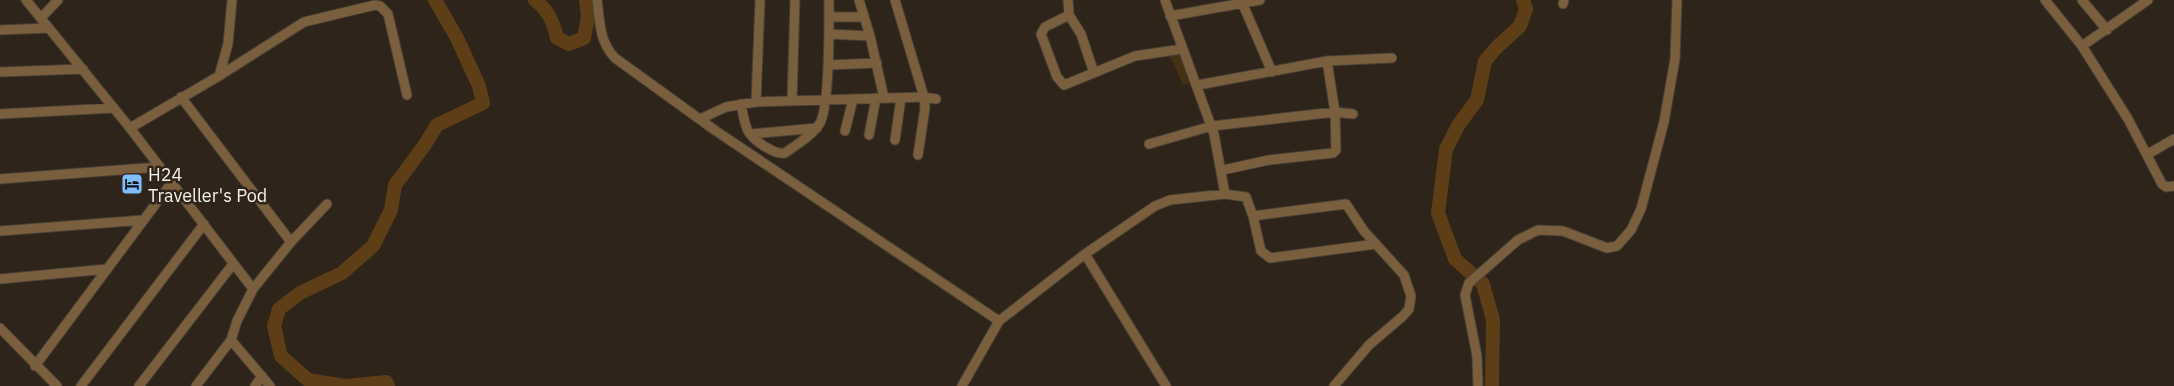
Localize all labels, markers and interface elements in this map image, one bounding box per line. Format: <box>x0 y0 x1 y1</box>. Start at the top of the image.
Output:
place label: H24 Traveller's Pod <box>148 163 267 207</box>
hotel icon: H24 Traveller's Pod <box>120 172 144 196</box>

